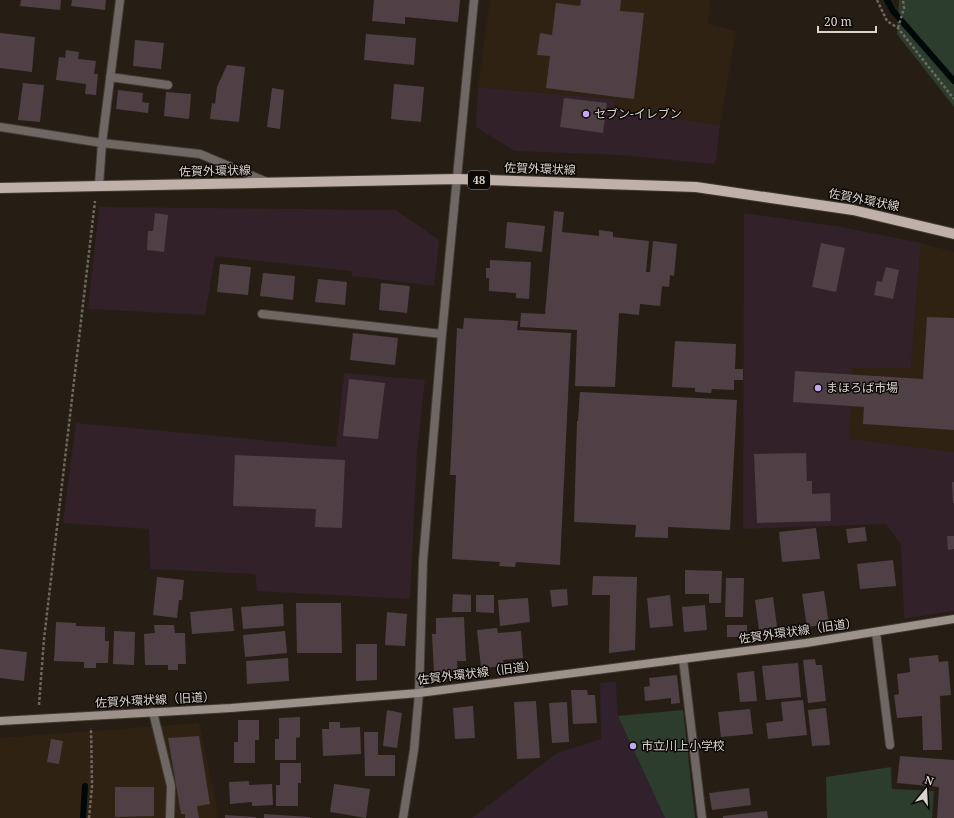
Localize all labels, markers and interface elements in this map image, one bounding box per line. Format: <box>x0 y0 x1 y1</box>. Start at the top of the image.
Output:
scale bar <box>818 8 876 34</box>
text: 20 m <box>824 13 852 30</box>
place label: セブン-イレブン <box>594 105 682 122</box>
marker: セブン-イレブン <box>581 109 591 119</box>
street label: 佐賀外環状線 <box>504 159 576 178</box>
street label: 佐賀外環状線 <box>179 161 251 180</box>
road number: 48 <box>468 171 490 189</box>
street label: 佐賀外環状線 <box>827 184 901 215</box>
place label: まほろば市場 <box>826 379 898 396</box>
marker: まほろば市場 <box>813 383 823 393</box>
street label: 佐賀外環状線（旧道） <box>737 614 859 647</box>
street label: 佐賀外環状線（旧道） <box>416 657 538 688</box>
street label: 佐賀外環状線（旧道） <box>95 688 215 711</box>
place label: 市立川上小学校 <box>641 737 725 754</box>
marker: 市立川上小学校 <box>628 741 638 751</box>
north arrow <box>906 770 946 810</box>
text: N <box>923 772 936 789</box>

